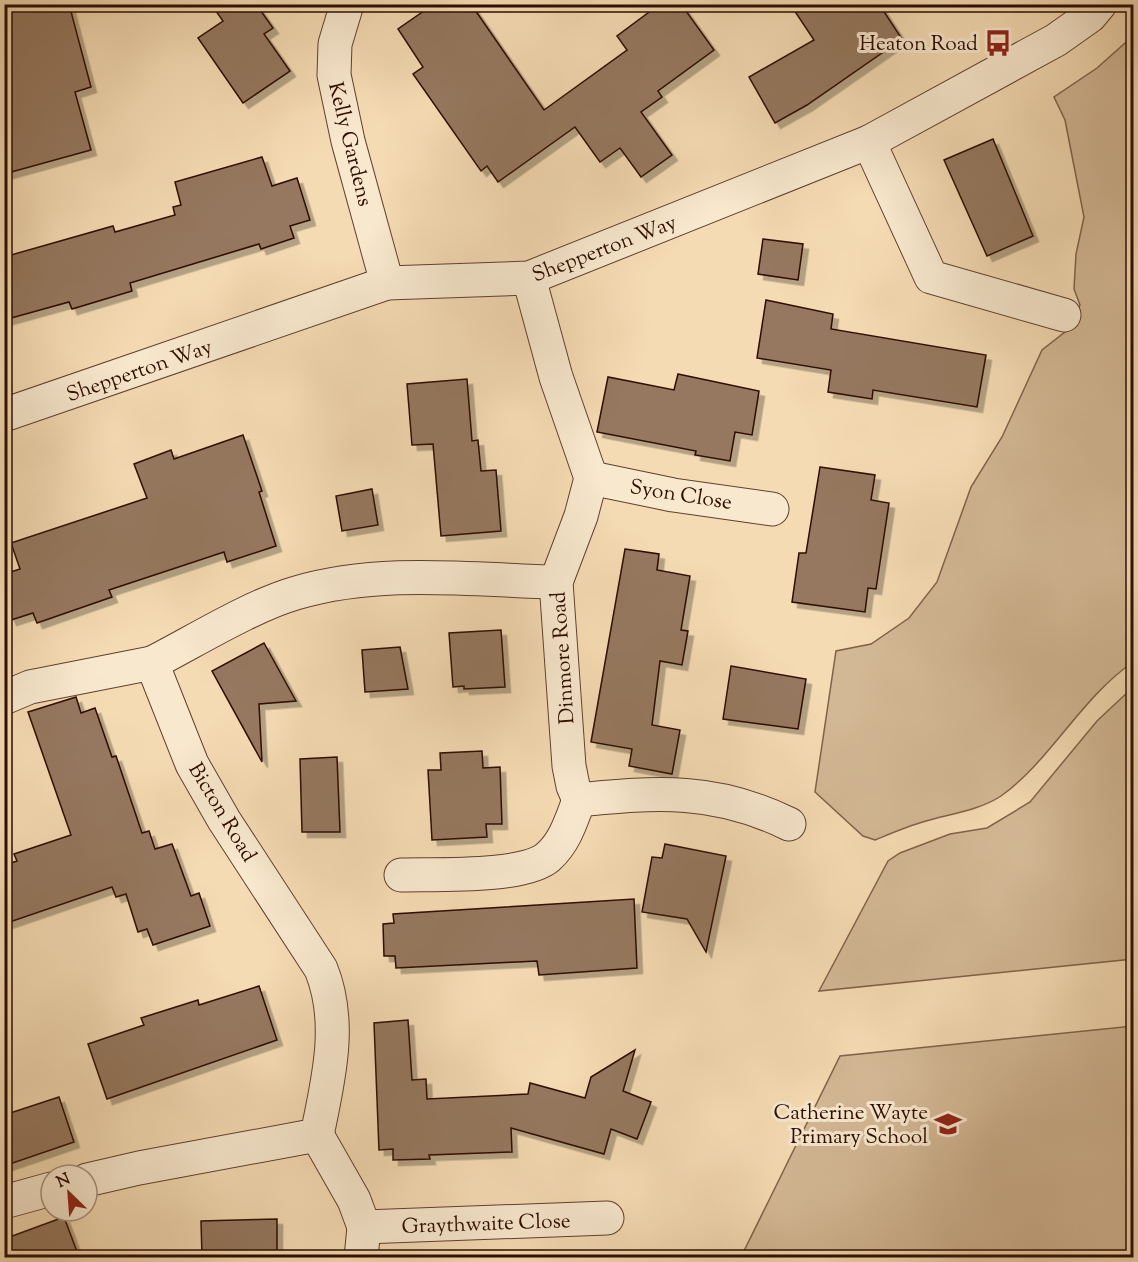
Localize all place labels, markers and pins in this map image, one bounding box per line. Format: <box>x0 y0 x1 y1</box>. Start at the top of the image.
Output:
bus stop icon: Heaton Road <box>983 28 1013 58</box>
place label: Heaton Road <box>859 30 978 60</box>
place label: Catherine Wayte Primary School <box>774 1099 928 1153</box>
school or university icon: Catherine Wayte Primary School <box>933 1109 963 1139</box>

